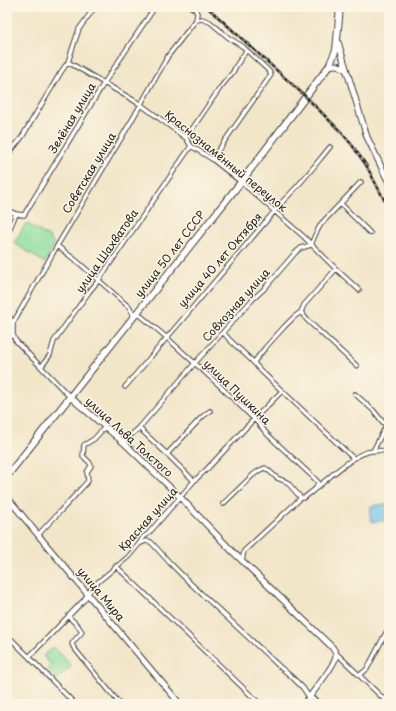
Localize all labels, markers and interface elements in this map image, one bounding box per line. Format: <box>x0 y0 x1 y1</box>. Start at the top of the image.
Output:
street label: Зелёная улица <box>44 79 99 156</box>
street label: Краснознамённый переулок <box>161 106 292 216</box>
street label: Советская улица <box>58 129 120 217</box>
street label: улица Шахватова <box>71 205 142 296</box>
street label: улица 50 лет СССР <box>130 207 209 301</box>
street label: улица 40 лет Октября <box>174 209 266 311</box>
street label: Совхозная улица <box>198 264 273 345</box>
street label: улица Пушкина <box>200 355 275 428</box>
street label: улица Льва Толстого <box>82 393 177 481</box>
street label: Красная улица <box>114 483 181 554</box>
street label: улица Мира <box>74 563 129 625</box>

